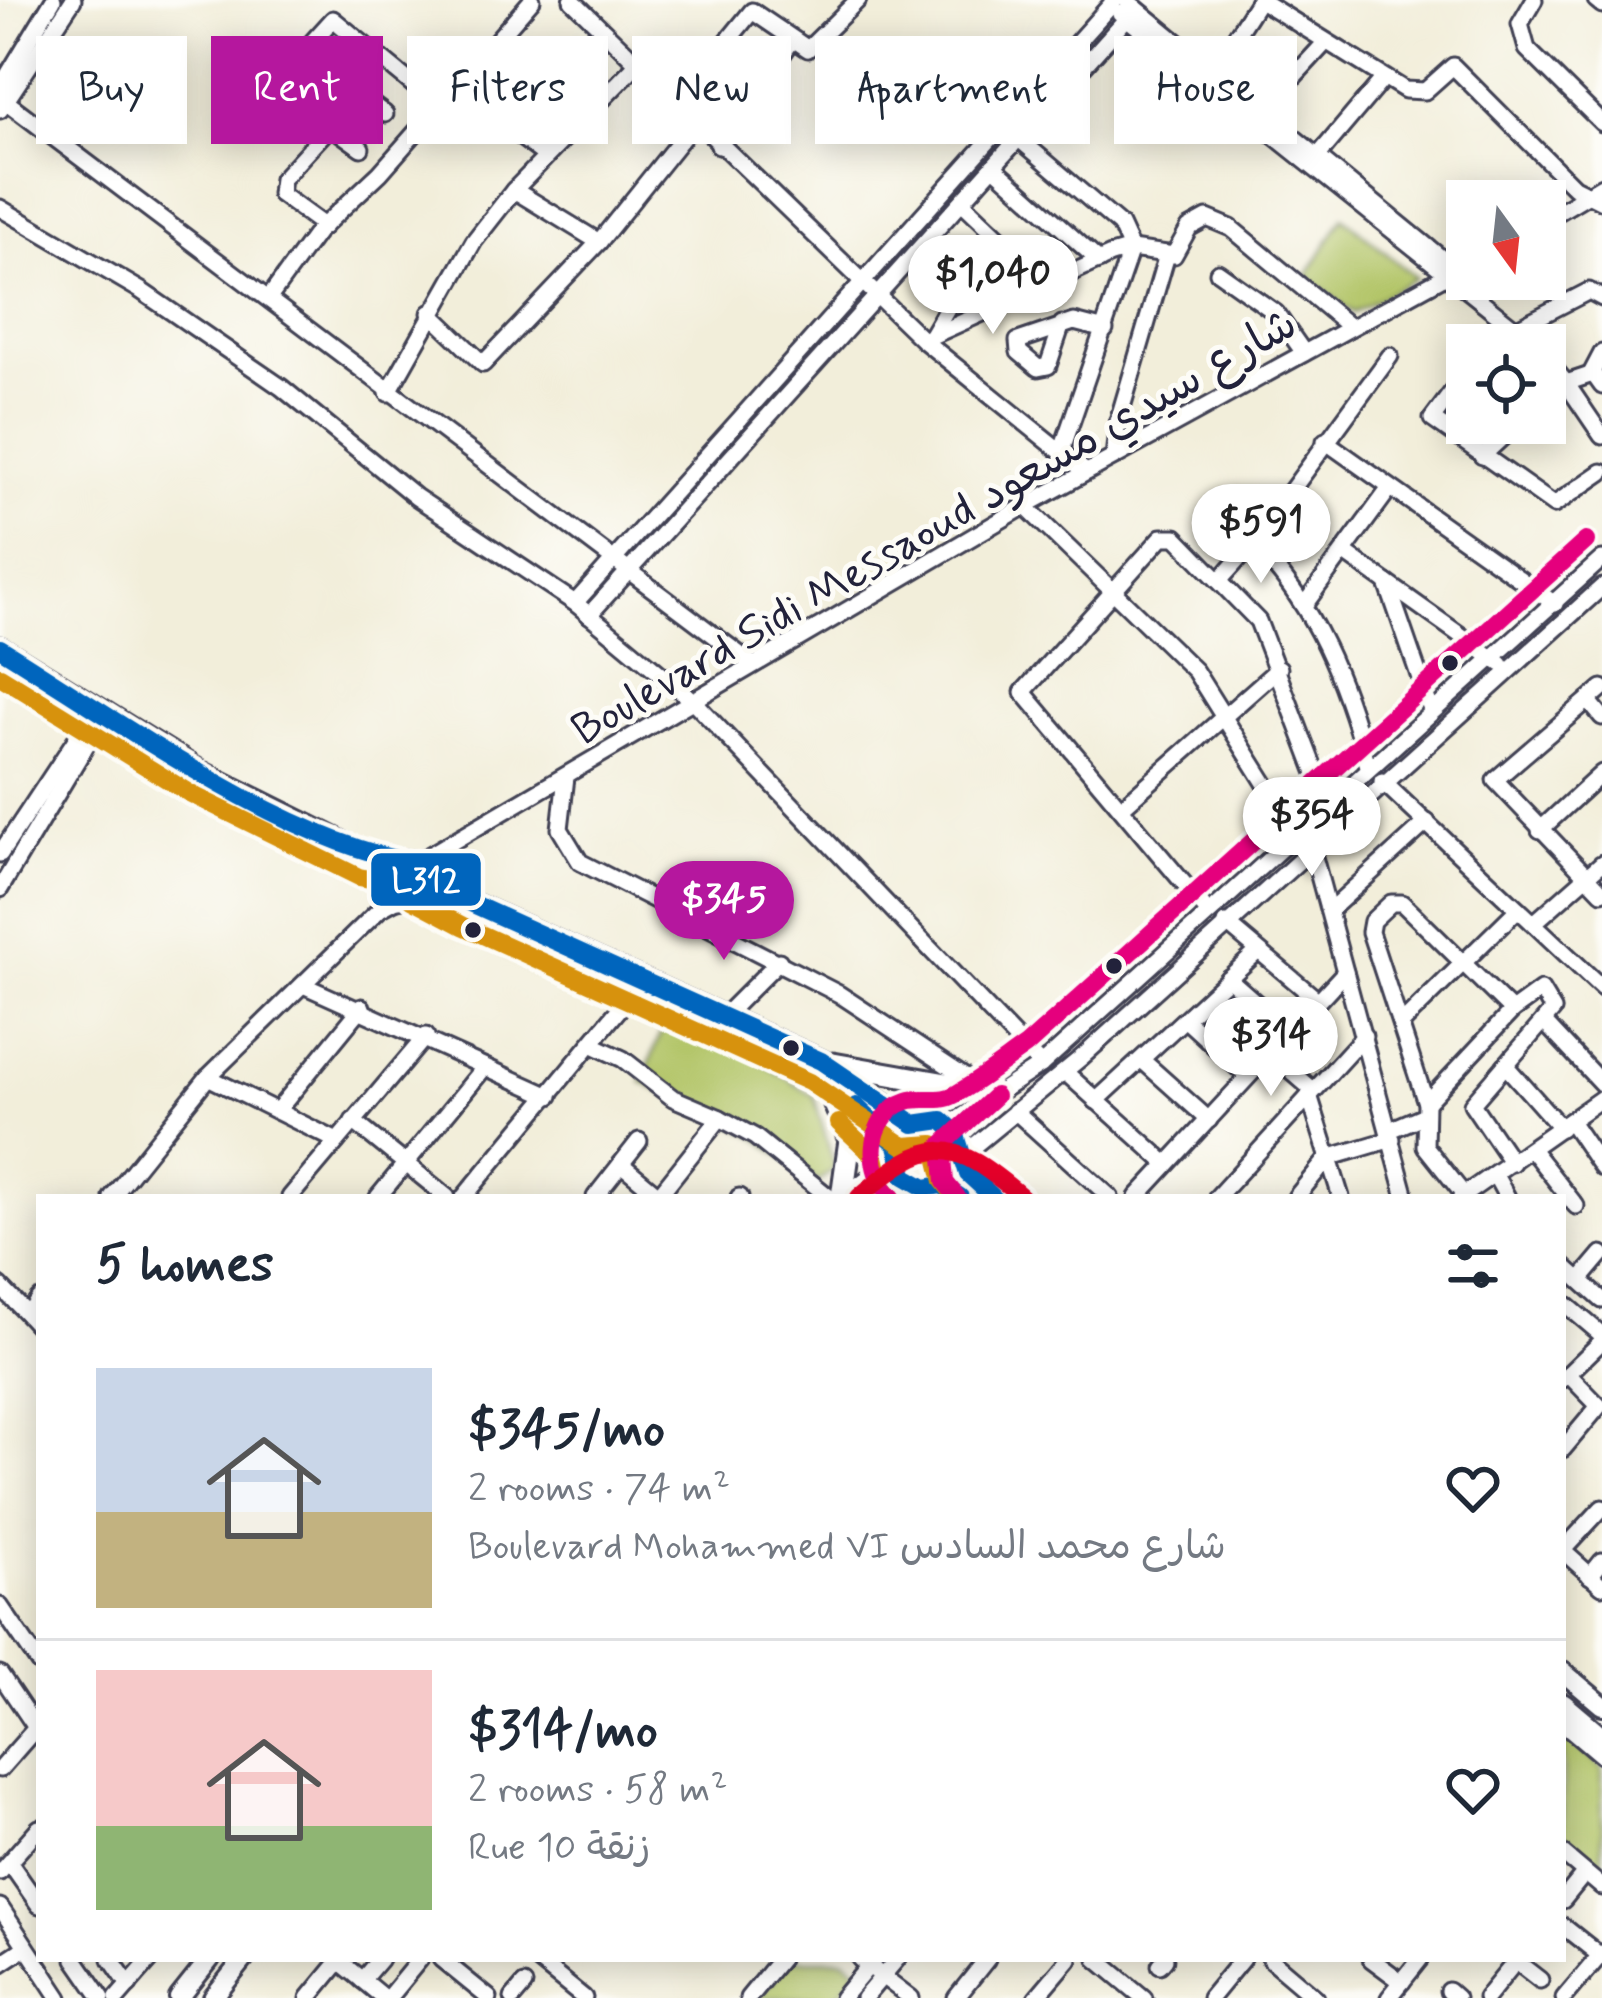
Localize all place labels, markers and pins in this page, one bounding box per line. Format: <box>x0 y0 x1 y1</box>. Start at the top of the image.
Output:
pin: $1,040 <box>895 235 1091 337</box>
pin: $591 <box>1190 484 1332 586</box>
unlabelled marker <box>1439 652 1461 674</box>
pin: $354 <box>1241 777 1383 879</box>
pin: $345 <box>653 861 795 963</box>
unlabelled marker <box>462 919 484 941</box>
unlabelled marker <box>1103 955 1125 977</box>
pin: $314 <box>1200 997 1342 1099</box>
unlabelled marker <box>780 1037 802 1059</box>

